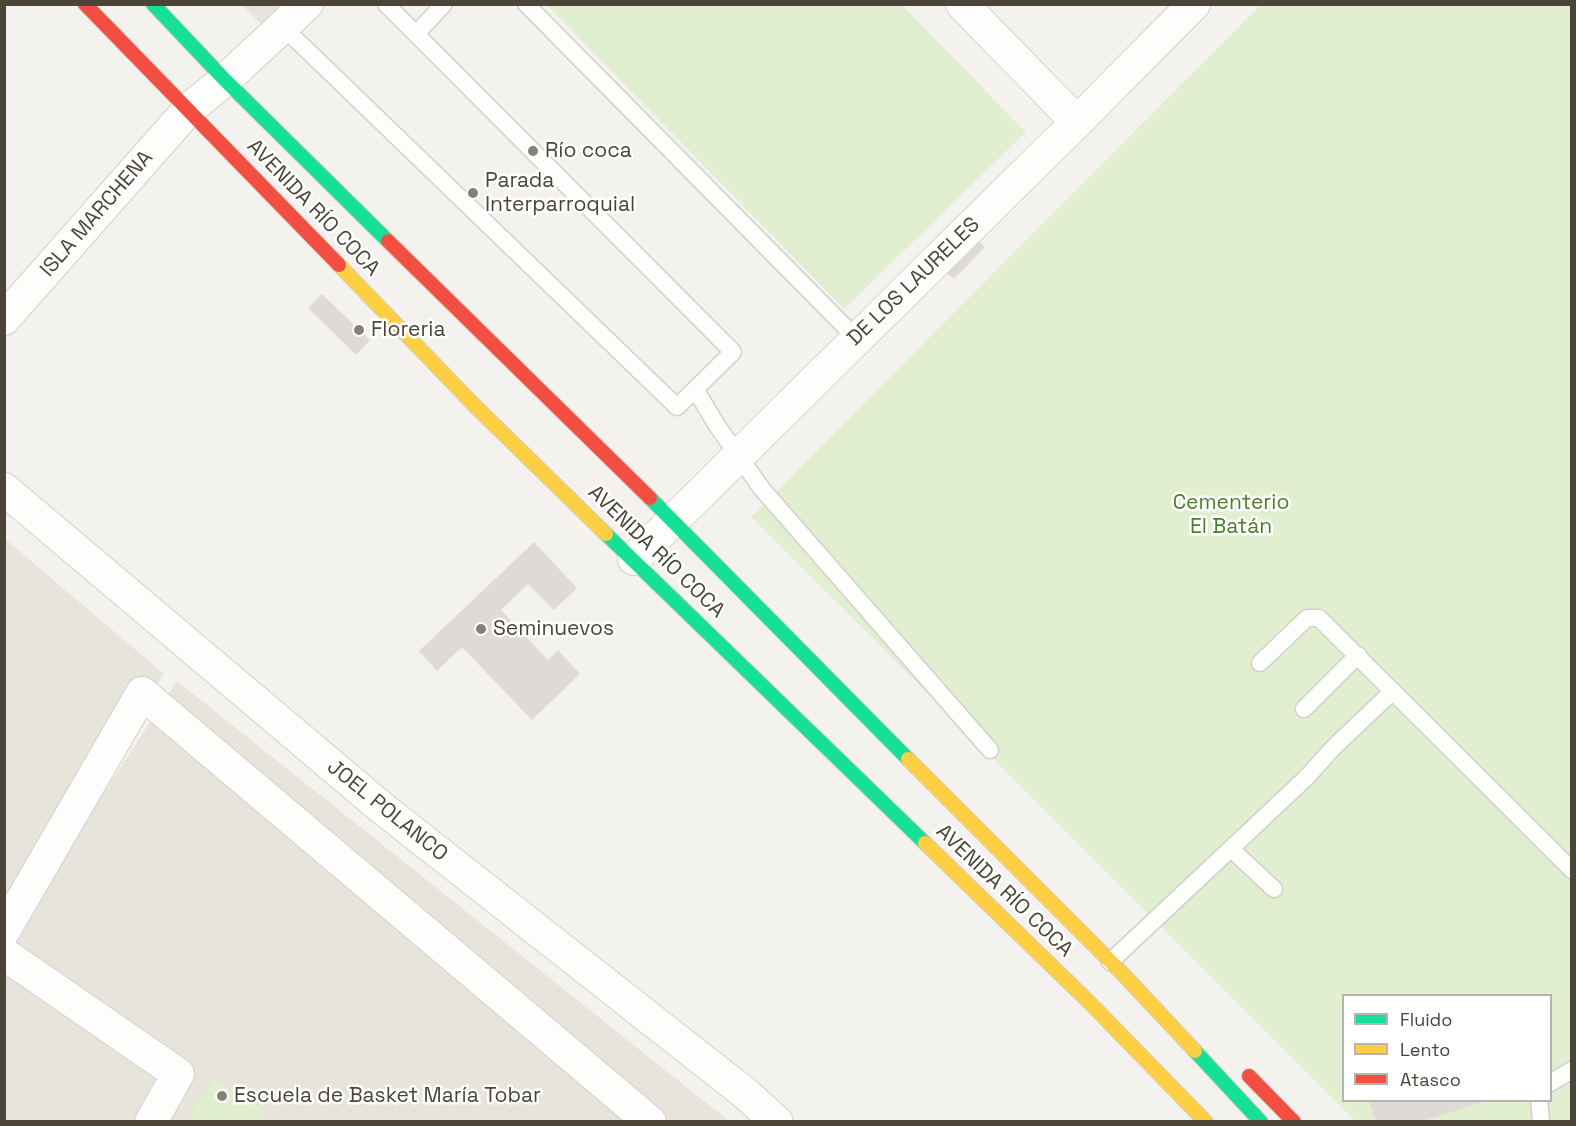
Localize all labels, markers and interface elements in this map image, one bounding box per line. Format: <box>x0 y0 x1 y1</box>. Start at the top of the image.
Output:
street label: AVENIDA RÍO COCA <box>241 134 385 282</box>
place label: Río coca <box>545 138 632 164</box>
marker: Río coca <box>526 144 540 158</box>
street label: ISLA MARCHENA <box>35 146 159 282</box>
place label: Parada Interparroquial <box>485 168 635 218</box>
marker: Parada Interparroquial <box>466 186 480 200</box>
street label: DE LOS LAURELES <box>843 212 985 352</box>
place label: Floreria <box>371 317 446 343</box>
marker: Floreria <box>352 323 366 337</box>
street label: AVENIDA RÍO COCA <box>582 480 730 624</box>
park label: Cementerio El Batán <box>1173 490 1289 540</box>
place label: Seminuevos <box>493 616 614 642</box>
marker: Seminuevos <box>474 622 488 636</box>
street label: JOEL POLANCO <box>322 755 452 867</box>
street label: AVENIDA RÍO COCA <box>930 819 1078 963</box>
legend <box>1342 994 1552 1102</box>
text: Fluido <box>1400 1008 1452 1031</box>
text: Lento <box>1400 1038 1450 1061</box>
text: Atasco <box>1400 1068 1461 1091</box>
place label: Escuela de Basket María Tobar <box>234 1083 541 1109</box>
marker: Escuela de Basket María Tobar <box>215 1089 229 1103</box>

